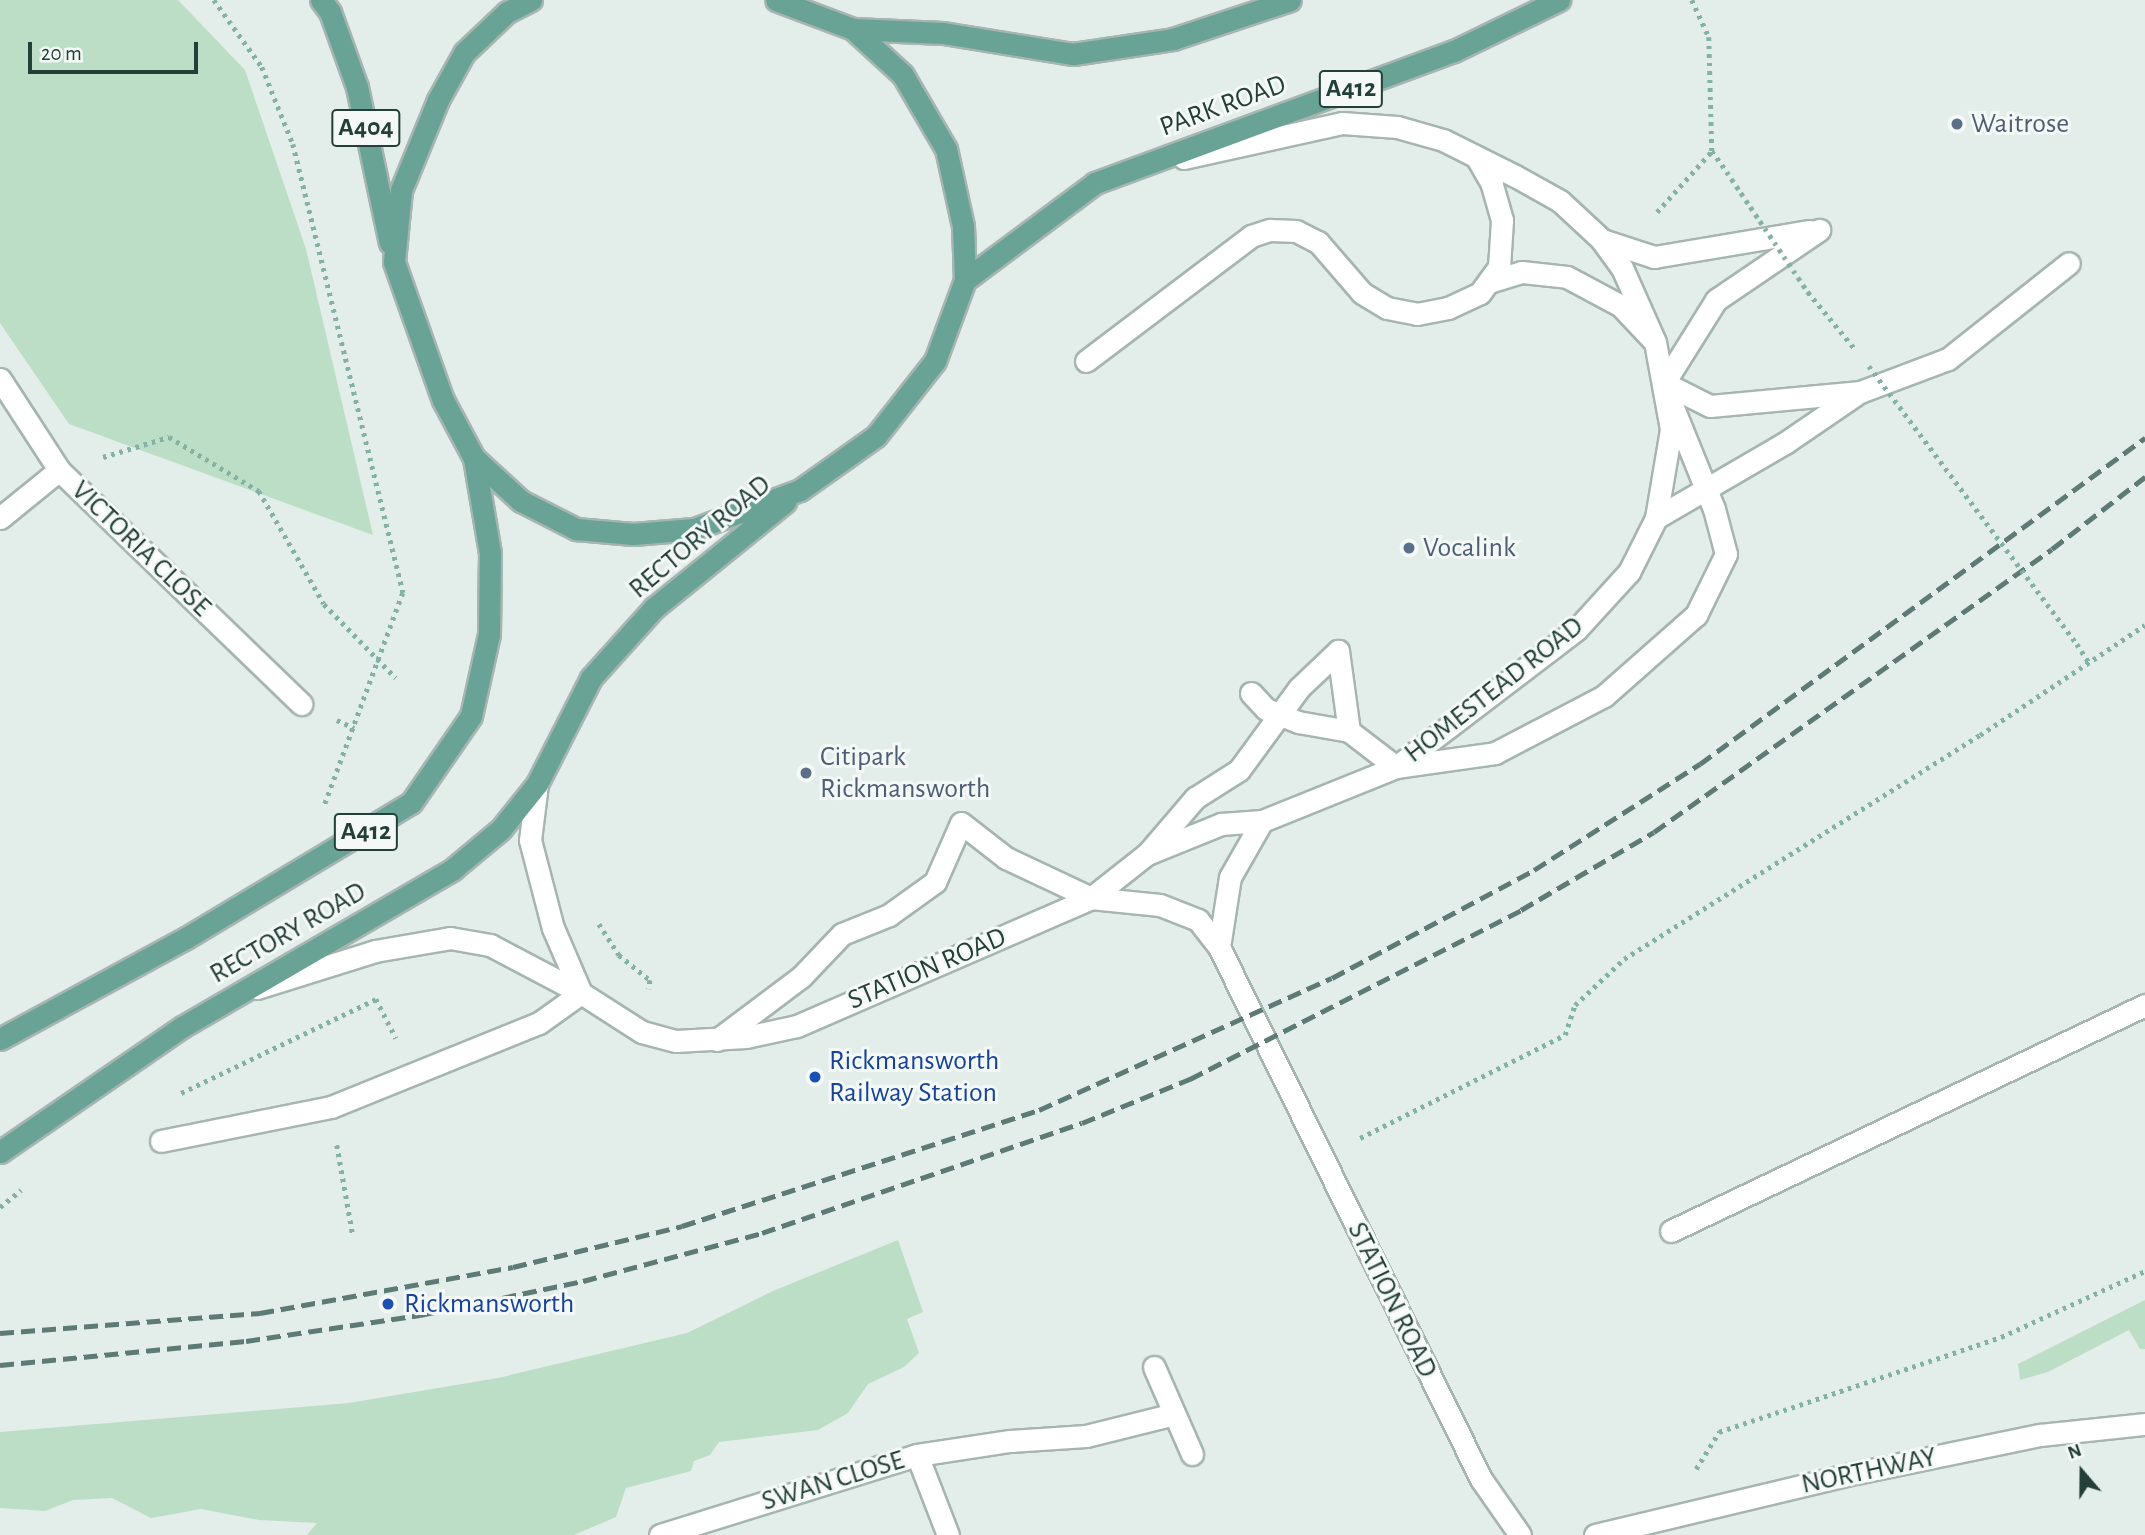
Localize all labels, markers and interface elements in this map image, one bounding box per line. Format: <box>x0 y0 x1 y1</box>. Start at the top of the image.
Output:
scale bar <box>32 28 201 72</box>
text: 20 m <box>41 43 82 64</box>
road number: A412 <box>1318 66 1384 111</box>
street label: PARK ROAD <box>1155 68 1291 144</box>
road number: A404 <box>331 105 401 150</box>
place label: Waitrose <box>1971 107 2069 141</box>
marker: Waitrose <box>1949 116 1965 132</box>
street label: RECTORY ROAD <box>622 468 778 606</box>
street label: VICTORIA CLOSE <box>64 474 218 624</box>
place label: Vocalink <box>1423 531 1516 565</box>
marker: Vocalink <box>1401 540 1417 556</box>
street label: HOMESTEAD ROAD <box>1398 610 1590 770</box>
place label: Citipark Rickmansworth <box>820 740 990 806</box>
marker: Citipark Rickmansworth <box>798 765 814 781</box>
road number: A412 <box>333 810 399 854</box>
street label: RECTORY ROAD <box>204 875 372 991</box>
street label: STATION ROAD <box>843 921 1011 1017</box>
place label: Rickmansworth Railway Station <box>829 1044 999 1110</box>
marker: Rickmansworth Railway Station <box>807 1069 823 1085</box>
street label: STATION ROAD <box>1340 1217 1444 1383</box>
place label: Rickmansworth <box>404 1287 574 1321</box>
marker: Rickmansworth <box>378 1294 398 1314</box>
north arrow <box>2047 1437 2117 1507</box>
street label: NORTHWAY <box>1798 1440 1940 1502</box>
text: N <box>2065 1441 2084 1463</box>
street label: SWAN CLOSE <box>758 1443 908 1519</box>

